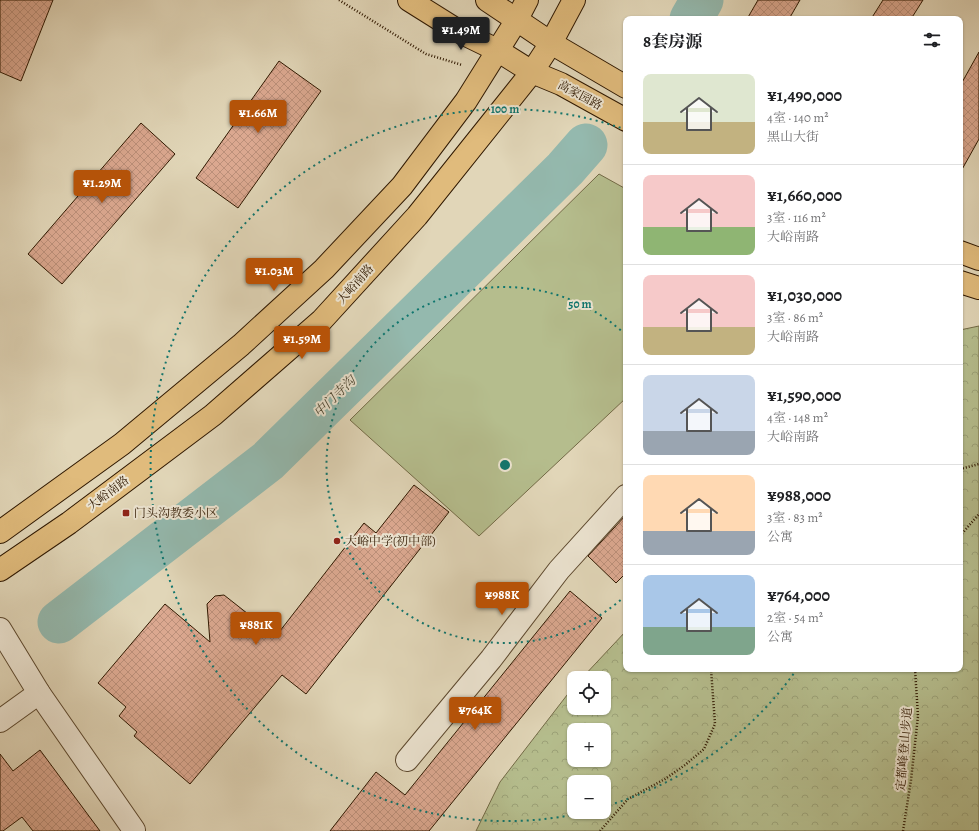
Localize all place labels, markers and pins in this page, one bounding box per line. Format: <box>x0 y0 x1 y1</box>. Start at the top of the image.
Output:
pin: ¥1.49M <box>428 17 494 51</box>
pin: ¥1.66M <box>225 100 291 134</box>
pin: ¥1.29M <box>69 170 135 204</box>
pin: ¥1.03M <box>241 258 307 292</box>
pin: ¥1.59M <box>269 326 335 360</box>
centre of rings <box>498 458 512 472</box>
place label: 门头沟教委小区 <box>134 505 218 521</box>
marker: 门头沟教委小区 <box>121 508 131 518</box>
place label: 大峪中学(初中部) <box>345 533 436 549</box>
marker: 大峪中学(初中部) <box>332 536 342 546</box>
pin: ¥988K <box>474 582 530 616</box>
pin: ¥881K <box>228 612 284 646</box>
pin: ¥764K <box>447 697 503 731</box>

